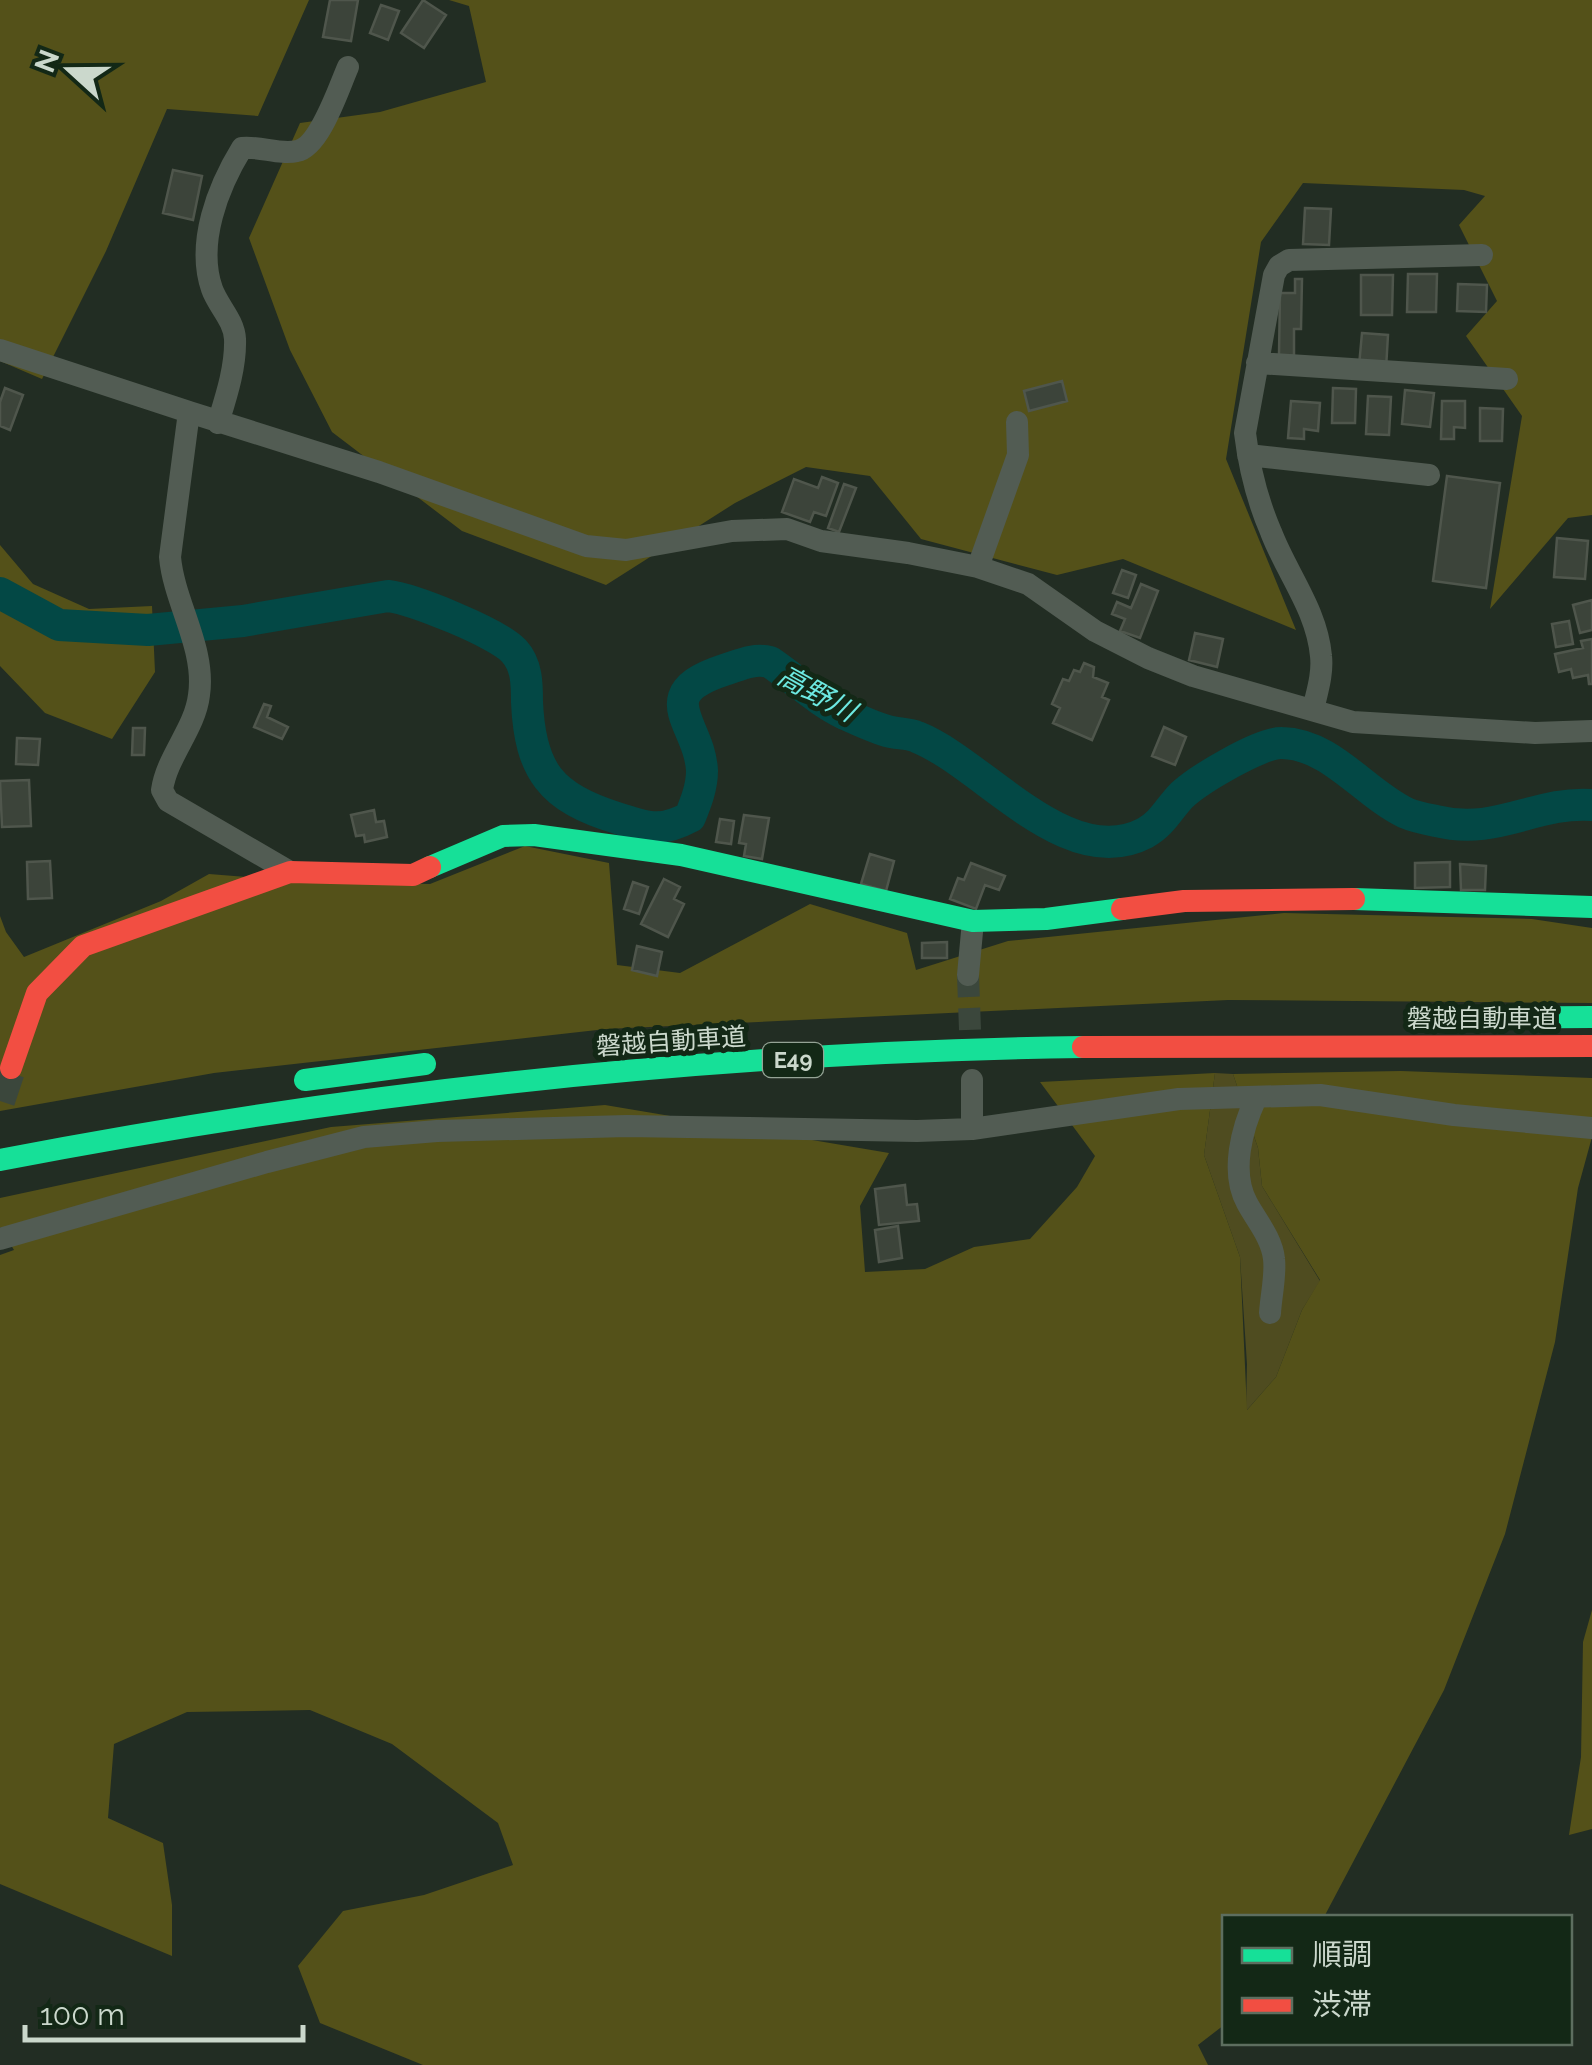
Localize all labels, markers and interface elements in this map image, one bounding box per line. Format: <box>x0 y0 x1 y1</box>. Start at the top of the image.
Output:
north arrow <box>20 20 120 120</box>
text: N <box>28 45 66 77</box>
water label: 高野川 <box>772 659 864 730</box>
street label: 磐越自動車道 <box>1407 1003 1557 1033</box>
street label: 磐越自動車道 <box>595 1021 747 1061</box>
road number: E49 <box>763 1043 823 1077</box>
legend <box>1222 1915 1572 2045</box>
text: 順調 <box>1312 1937 1372 1972</box>
scale bar <box>25 1980 302 2042</box>
text: 渋滞 <box>1312 1987 1372 2022</box>
text: 100 m <box>40 1997 125 2032</box>

